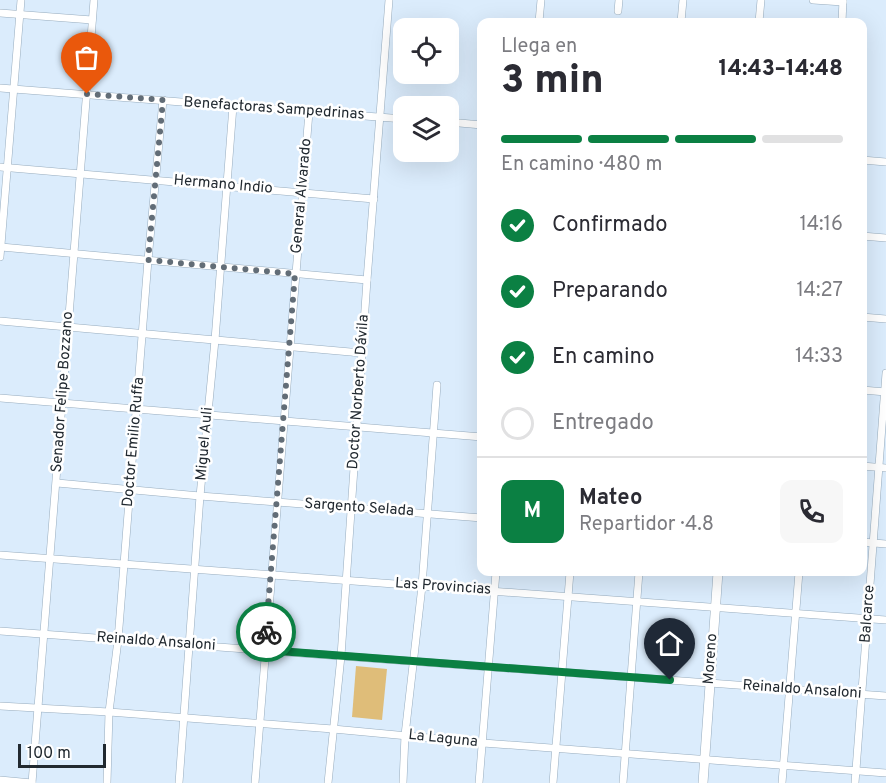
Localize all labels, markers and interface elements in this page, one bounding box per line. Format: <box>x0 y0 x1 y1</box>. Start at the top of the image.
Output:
map controls <box>393 18 459 162</box>
button: locate <box>393 18 459 84</box>
pin <box>61 32 112 94</box>
text: Llega en <box>501 34 577 60</box>
icon: bag <box>70 41 103 74</box>
text: 14:43–14:48 <box>719 56 843 83</box>
text: 3 min <box>501 58 604 107</box>
street label: Benefactoras Sampedrinas <box>183 93 365 125</box>
button: layers <box>393 96 459 162</box>
street label: General Alvarado <box>287 138 317 254</box>
text: En camino · 480 m <box>501 152 662 178</box>
street label: Hermano Indio <box>173 171 273 199</box>
icon: check <box>501 209 534 242</box>
text: Confirmado <box>552 212 668 239</box>
text: 14:16 <box>800 212 843 238</box>
icon: check <box>501 275 534 308</box>
text: Preparando <box>552 278 668 305</box>
text: 14:27 <box>797 278 843 304</box>
street label: Senador Felipe Bozzano <box>48 311 78 473</box>
street label: Doctor Norberto Dávila <box>344 314 374 470</box>
icon: check <box>501 341 534 374</box>
text: En camino <box>552 344 654 371</box>
text: 14:33 <box>795 344 843 370</box>
street label: Doctor Emilio Ruffa <box>119 376 149 508</box>
street label: Miguel Auli <box>192 406 218 482</box>
text: Entregado <box>552 410 654 437</box>
button: phone <box>780 480 843 543</box>
text: Mateo <box>579 485 642 512</box>
street label: Sargento Selada <box>304 495 414 521</box>
text: M <box>524 498 541 525</box>
text: Repartidor · 4.8 <box>579 512 714 538</box>
street label: Las Provincias <box>394 574 492 600</box>
street label: Balcarce <box>856 584 880 644</box>
courier <box>236 602 296 662</box>
icon: bike <box>250 616 283 649</box>
pin <box>644 618 695 680</box>
icon: home <box>653 627 686 660</box>
street label: Reinaldo Ansaloni <box>96 628 216 656</box>
street label: Moreno <box>700 633 722 685</box>
street label: Reinaldo Ansaloni <box>742 676 862 704</box>
street label: La Laguna <box>407 726 479 752</box>
scale bar <box>18 741 106 768</box>
text: 100 m <box>27 744 71 764</box>

